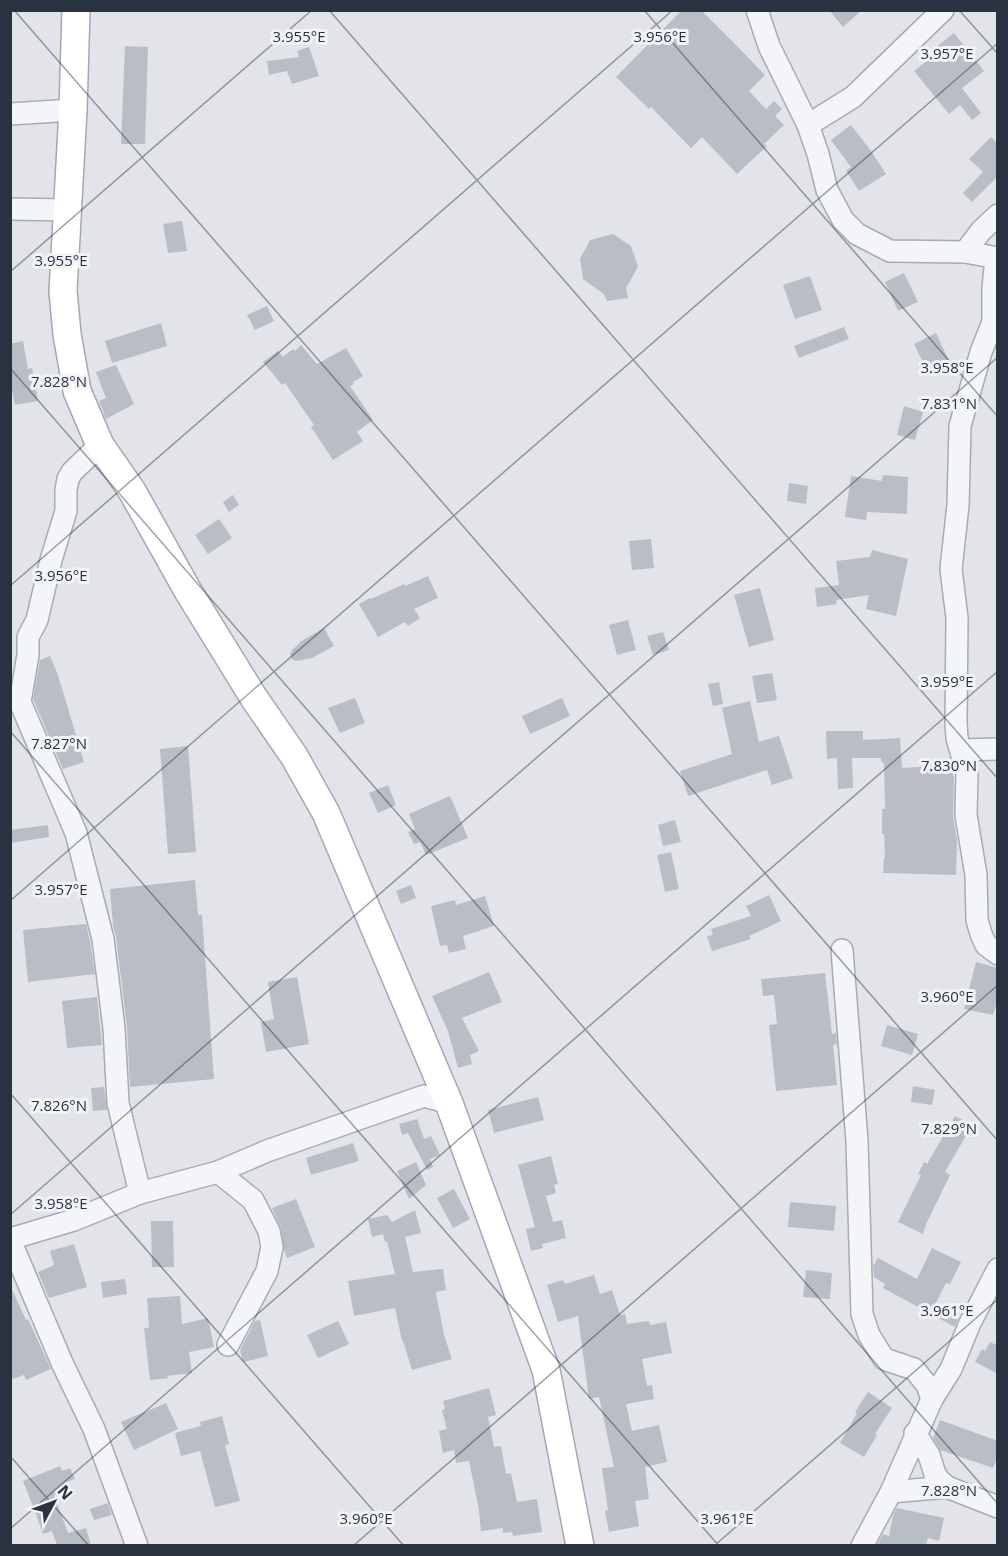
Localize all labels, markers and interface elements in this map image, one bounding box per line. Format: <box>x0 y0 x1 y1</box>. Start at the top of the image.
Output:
text: 3.955°E <box>272 26 326 46</box>
text: 3.956°E <box>633 26 687 46</box>
text: 3.957°E <box>920 43 974 63</box>
text: 3.955°E <box>34 250 88 270</box>
text: 3.958°E <box>920 357 974 377</box>
text: 7.828°N <box>31 371 87 391</box>
text: 7.831°N <box>921 393 977 413</box>
text: 3.956°E <box>34 565 88 585</box>
text: 3.959°E <box>920 671 974 691</box>
text: 7.827°N <box>31 733 87 753</box>
text: 7.830°N <box>921 755 977 775</box>
text: 3.957°E <box>34 879 88 899</box>
text: 3.960°E <box>920 986 974 1006</box>
text: 7.826°N <box>31 1095 87 1115</box>
text: 7.829°N <box>921 1118 977 1138</box>
text: 3.958°E <box>34 1193 88 1213</box>
text: 3.961°E <box>920 1300 974 1320</box>
north arrow <box>24 1472 84 1532</box>
text: N <box>53 1480 78 1504</box>
text: 7.828°N <box>921 1480 977 1500</box>
text: 3.960°E <box>339 1508 393 1528</box>
text: 3.961°E <box>700 1508 754 1528</box>

